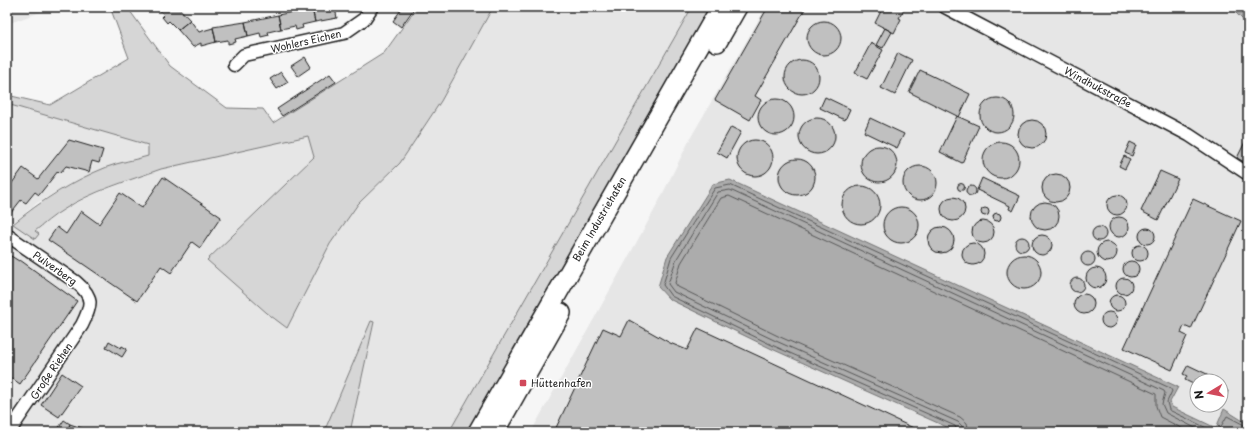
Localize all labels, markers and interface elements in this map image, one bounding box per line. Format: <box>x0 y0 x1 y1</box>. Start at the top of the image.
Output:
street label: Wohlers Eichen <box>269 25 343 56</box>
street label: Windhukstraße <box>1062 62 1135 111</box>
street label: Beim Industriehafen <box>568 173 629 264</box>
street label: Pulverberg <box>30 247 81 288</box>
street label: Große Riehen <box>26 339 75 402</box>
north arrow <box>1189 373 1229 413</box>
place label: Hüttenhafen <box>531 375 592 390</box>
marker: Hüttenhafen <box>518 378 528 388</box>
text: N <box>1189 389 1208 401</box>

